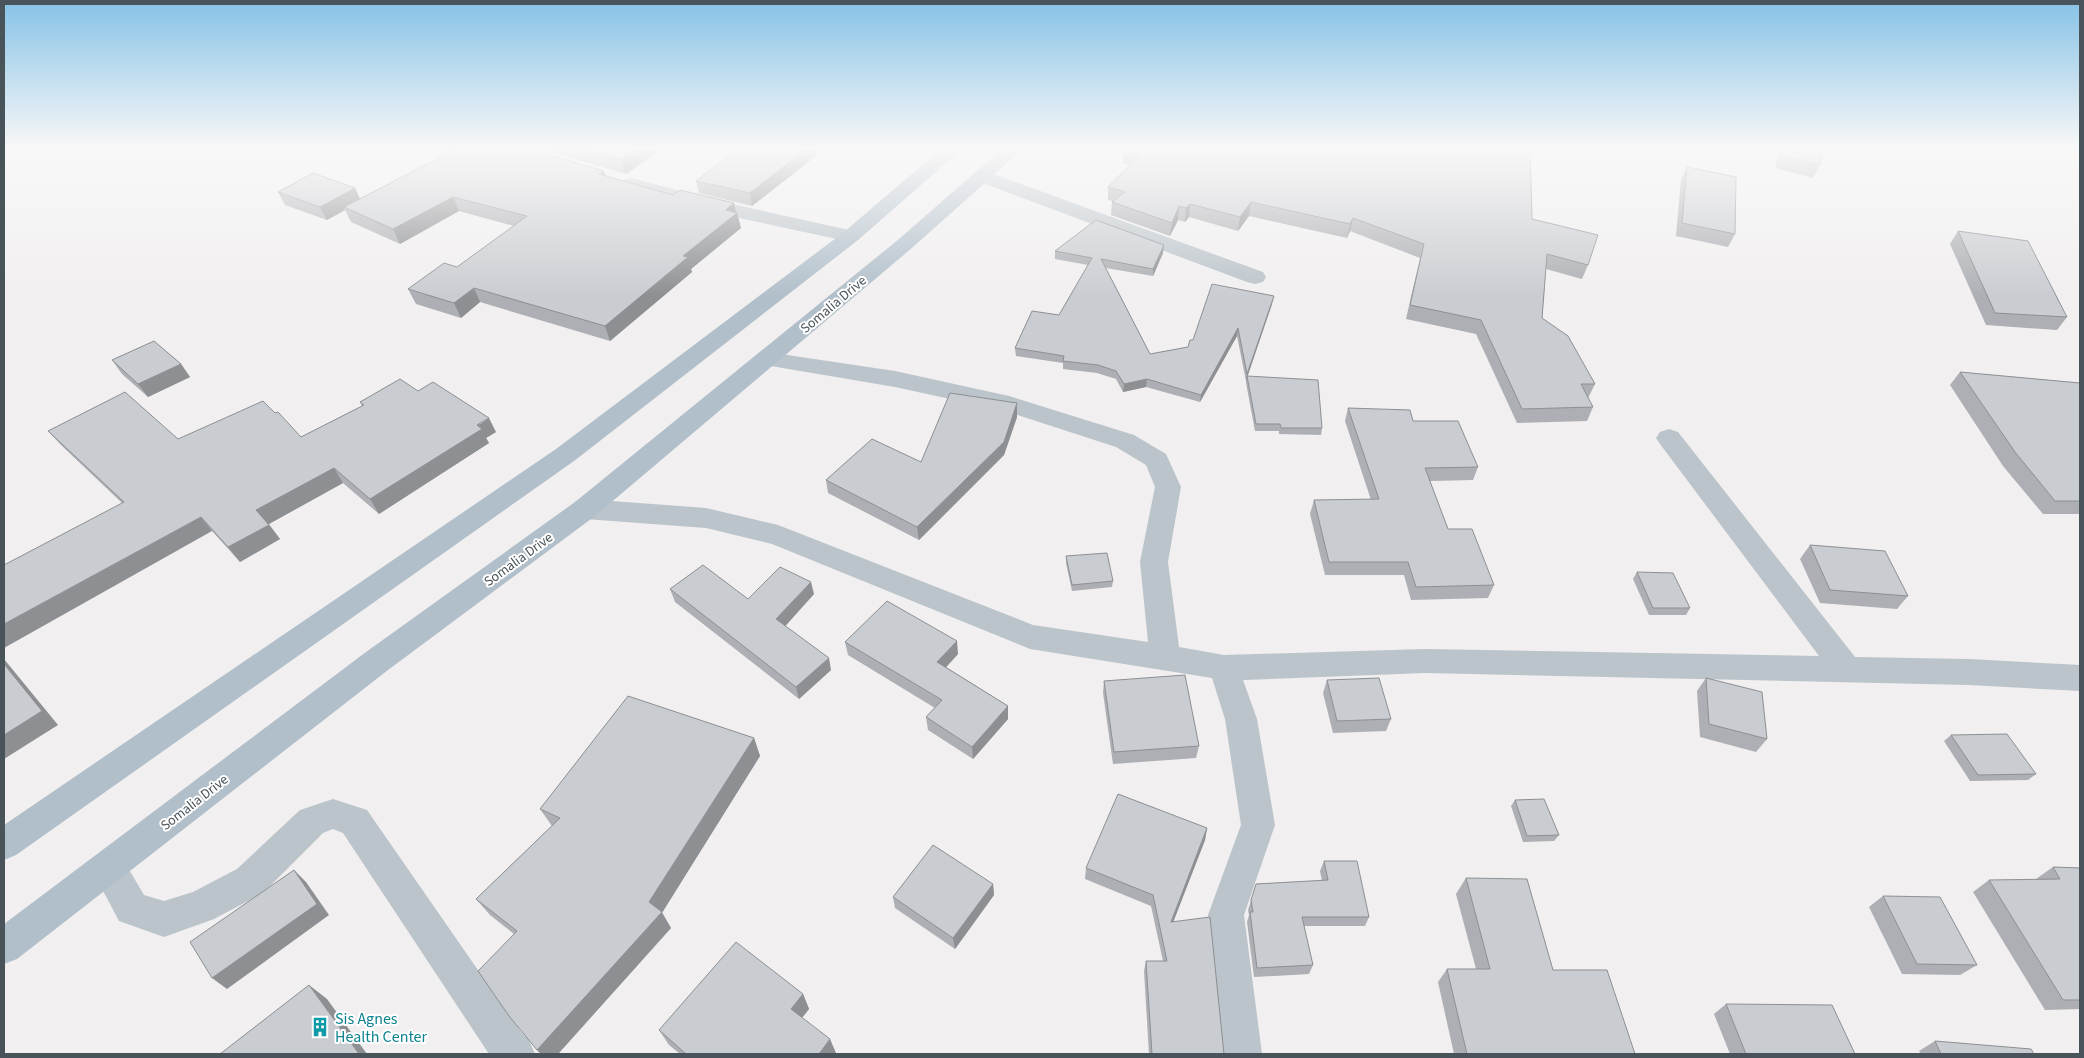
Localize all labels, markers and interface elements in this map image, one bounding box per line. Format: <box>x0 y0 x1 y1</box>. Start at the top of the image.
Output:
street label: Somalia Drive <box>796 271 871 338</box>
street label: Somalia Drive <box>480 528 557 592</box>
street label: Somalia Drive <box>157 770 233 836</box>
place label: Sis Agnes Health Center <box>335 1008 428 1048</box>
building icon: Sis Agnes Health Center <box>309 1016 331 1038</box>

